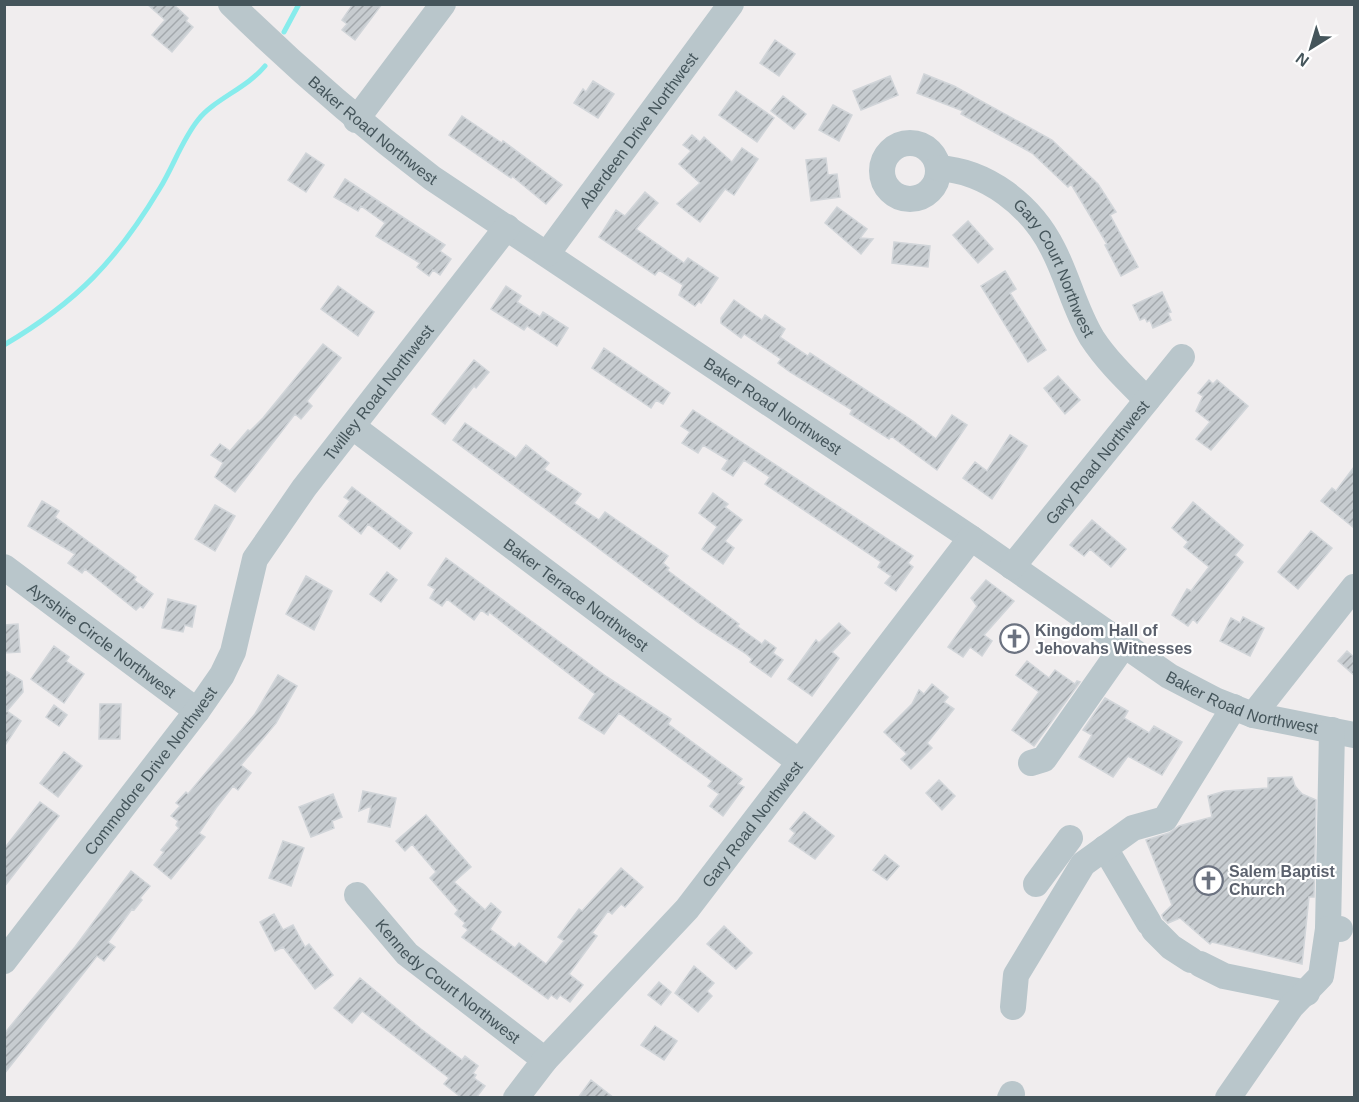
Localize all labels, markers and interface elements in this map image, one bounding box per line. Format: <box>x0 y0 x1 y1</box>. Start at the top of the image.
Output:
north arrow <box>1281 18 1341 78</box>
street label: Aberdeen Drive Northwest <box>576 49 702 211</box>
text: N <box>1293 49 1312 70</box>
street label: Baker Road Northwest <box>305 73 441 188</box>
street label: Gary Court Northwest <box>1010 196 1098 340</box>
street label: Twilley Road Northwest <box>321 321 437 464</box>
street label: Baker Road Northwest <box>701 354 845 458</box>
street label: Gary Road Northwest <box>1042 397 1153 528</box>
street label: Baker Terrace Northwest <box>500 535 652 655</box>
street label: Ayrshire Circle Northwest <box>24 580 179 701</box>
place label: Kingdom Hall of Jehovahs Witnesses <box>1035 622 1192 657</box>
church icon: Kingdom Hall of Jehovahs Witnesses <box>998 623 1030 655</box>
street label: Baker Road Northwest <box>1163 668 1320 737</box>
street label: Commodore Drive Northwest <box>81 683 220 858</box>
street label: Gary Road Northwest <box>699 758 806 891</box>
place label: Salem Baptist Church <box>1229 863 1335 898</box>
church icon: Salem Baptist Church <box>1192 864 1224 896</box>
street label: Kennedy Court Northwest <box>372 916 524 1047</box>

